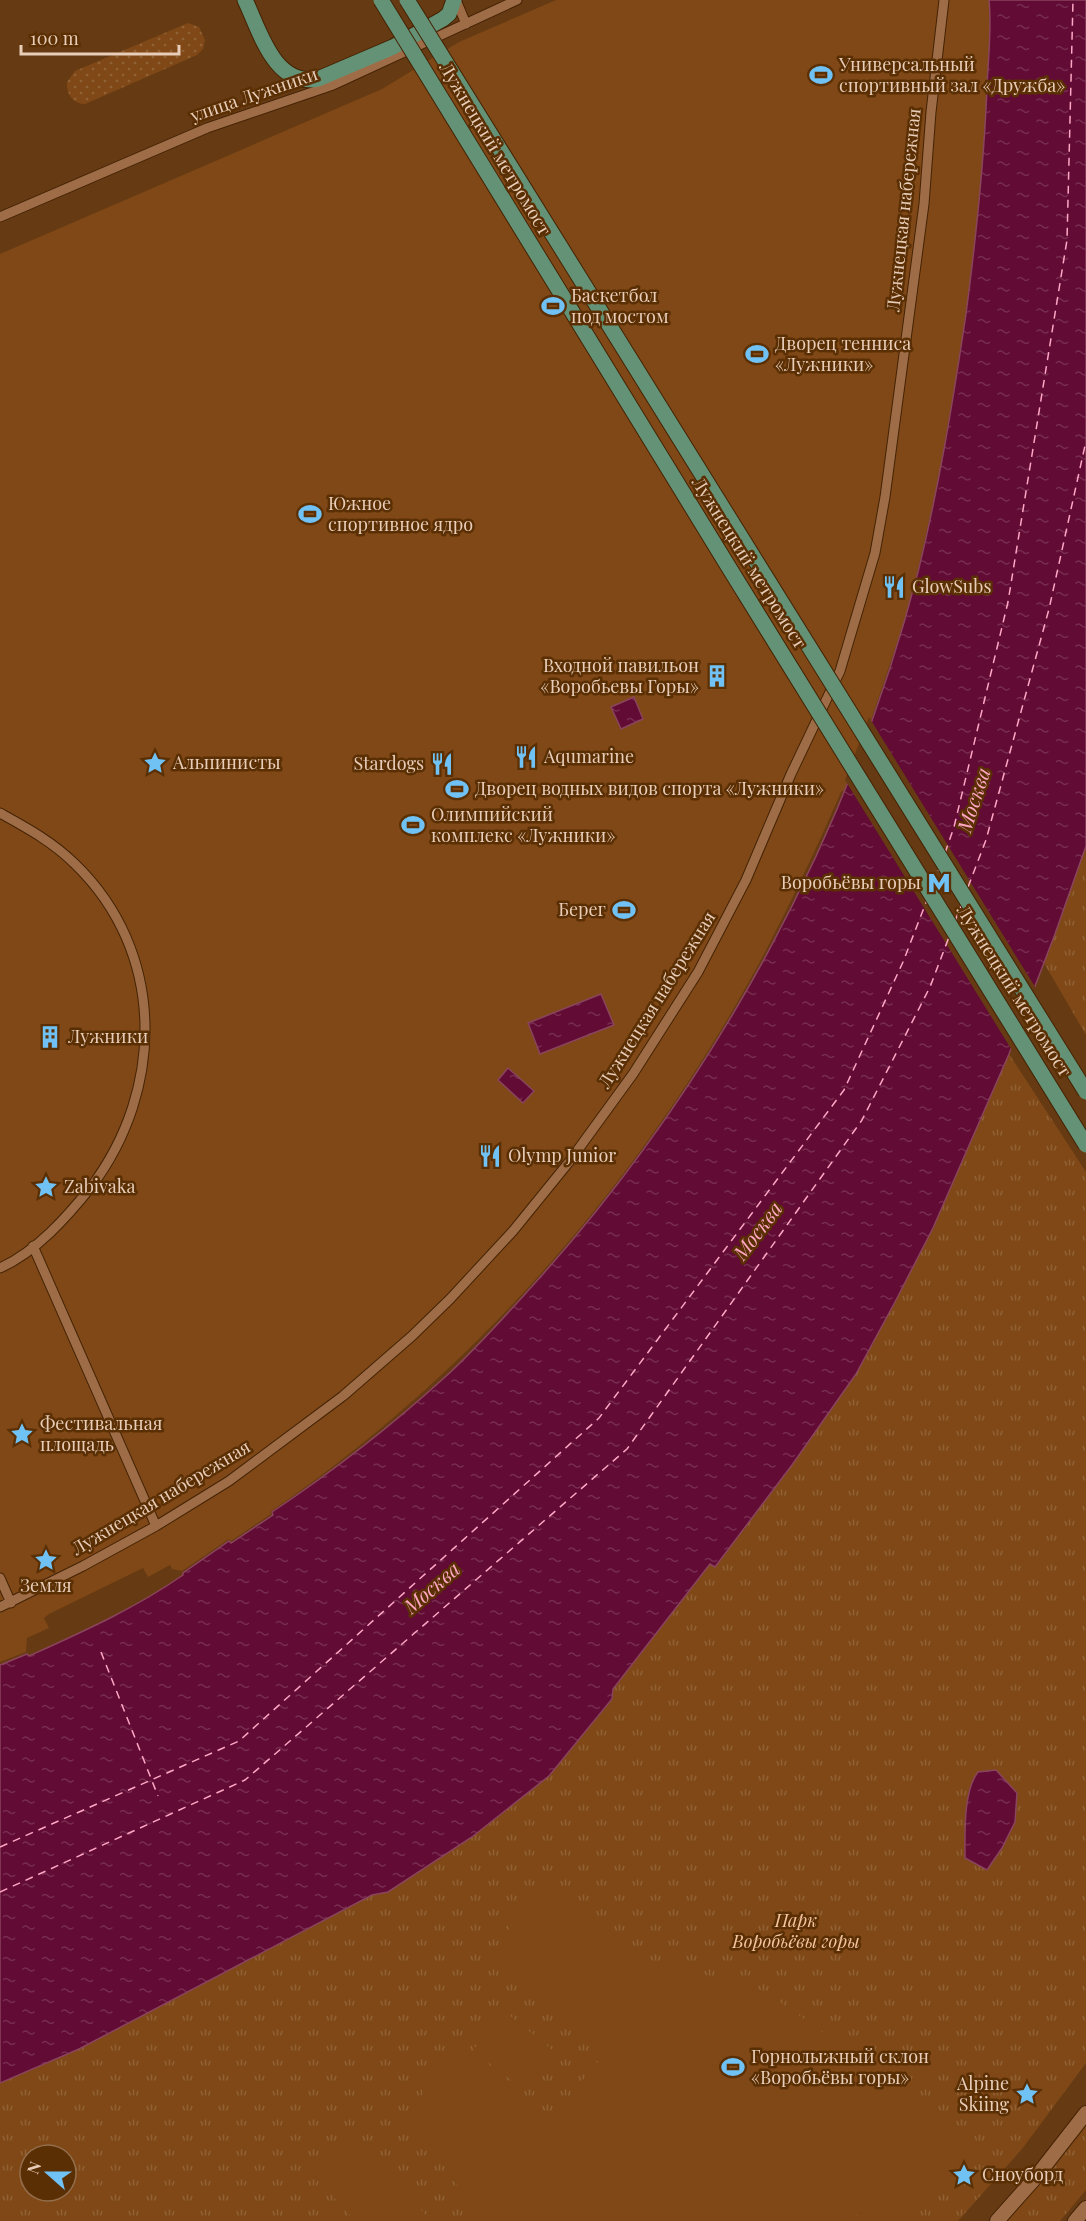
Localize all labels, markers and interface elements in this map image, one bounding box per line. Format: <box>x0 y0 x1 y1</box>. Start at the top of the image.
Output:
scale bar <box>21 18 178 56</box>
text: 100 m <box>30 26 79 50</box>
place label: Универсальный спортивный зал «Дружба» <box>838 52 1065 97</box>
street label: Лужнецкий метромост <box>434 56 557 240</box>
street label: улица Лужники <box>186 61 321 127</box>
sports icon: Универсальный спортивный зал «Дружба» <box>808 62 834 88</box>
street label: Лужнецкая набережная <box>880 107 926 314</box>
place label: Баскетбол под мостом <box>571 283 669 328</box>
sports icon: Баскетбол под мостом <box>540 293 566 319</box>
place label: Дворец тенниса «Лужники» <box>775 331 911 376</box>
sports icon: Дворец тенниса «Лужники» <box>744 341 770 367</box>
street label: Лужнецкий метромост <box>687 471 813 653</box>
place label: Южное спортивное ядро <box>328 491 473 536</box>
sports icon: Южное спортивное ядро <box>297 501 323 527</box>
restaurant icon: GlowSubs <box>881 574 907 600</box>
place label: GlowSubs <box>912 574 992 598</box>
place label: Входной павильон «Воробьевы Горы» <box>540 653 699 698</box>
building icon: Входной павильон «Воробьевы Горы» <box>704 663 730 689</box>
restaurant icon: Aqumarine <box>513 744 539 770</box>
place label: Aqumarine <box>543 744 634 768</box>
place icon: Альпинисты <box>142 750 168 776</box>
place label: Альпинисты <box>172 750 281 774</box>
place label: Stardogs <box>354 751 424 775</box>
restaurant icon: Stardogs <box>429 751 455 777</box>
water label: Москва <box>949 764 996 836</box>
sports icon: Дворец водных видов спорта «Лужники» <box>444 776 470 802</box>
place label: Дворец водных видов спорта «Лужники» <box>475 776 824 800</box>
place label: Олимпийский комплекс «Лужники» <box>431 802 615 847</box>
sports icon: Олимпийский комплекс «Лужники» <box>400 812 426 838</box>
place label: Воробьёвы горы <box>781 870 921 894</box>
metro station icon: Воробьёвы горы <box>926 870 952 896</box>
place label: Берег <box>558 897 606 921</box>
sports icon: Берег <box>611 897 637 923</box>
street label: Лужнецкий метромост <box>952 899 1078 1081</box>
street label: Лужнецкая набережная <box>591 906 721 1093</box>
building icon: Лужники <box>37 1024 63 1050</box>
place label: Лужники <box>67 1024 148 1048</box>
restaurant icon: Olymp Junior <box>477 1143 503 1169</box>
place label: Olymp Junior <box>508 1143 616 1167</box>
place icon: Zabivaka <box>33 1174 59 1200</box>
place label: Zabivaka <box>64 1174 135 1198</box>
water label: Москва <box>725 1195 788 1266</box>
place label: Фестивальная площадь <box>40 1411 163 1456</box>
place icon: Фестивальная площадь <box>9 1421 35 1447</box>
street label: Лужнецкая набережная <box>66 1434 255 1561</box>
place icon: Земля <box>33 1547 59 1573</box>
water label: Москва <box>396 1555 465 1620</box>
place label: Земля <box>20 1573 72 1597</box>
park label: Парк Воробьёвы горы <box>731 1908 860 1953</box>
place label: Горнолыжный склон «Воробьёвы горы» <box>751 2044 929 2089</box>
sports icon: Горнолыжный склон «Воробьёвы горы» <box>720 2054 746 2080</box>
place label: Alpine Skiing <box>956 2071 1009 2116</box>
place icon: Alpine Skiing <box>1014 2081 1040 2107</box>
north arrow <box>18 2143 78 2203</box>
text: N <box>22 2158 46 2177</box>
place icon: Сноуборд <box>951 2162 977 2188</box>
place label: Сноуборд <box>982 2162 1064 2186</box>

